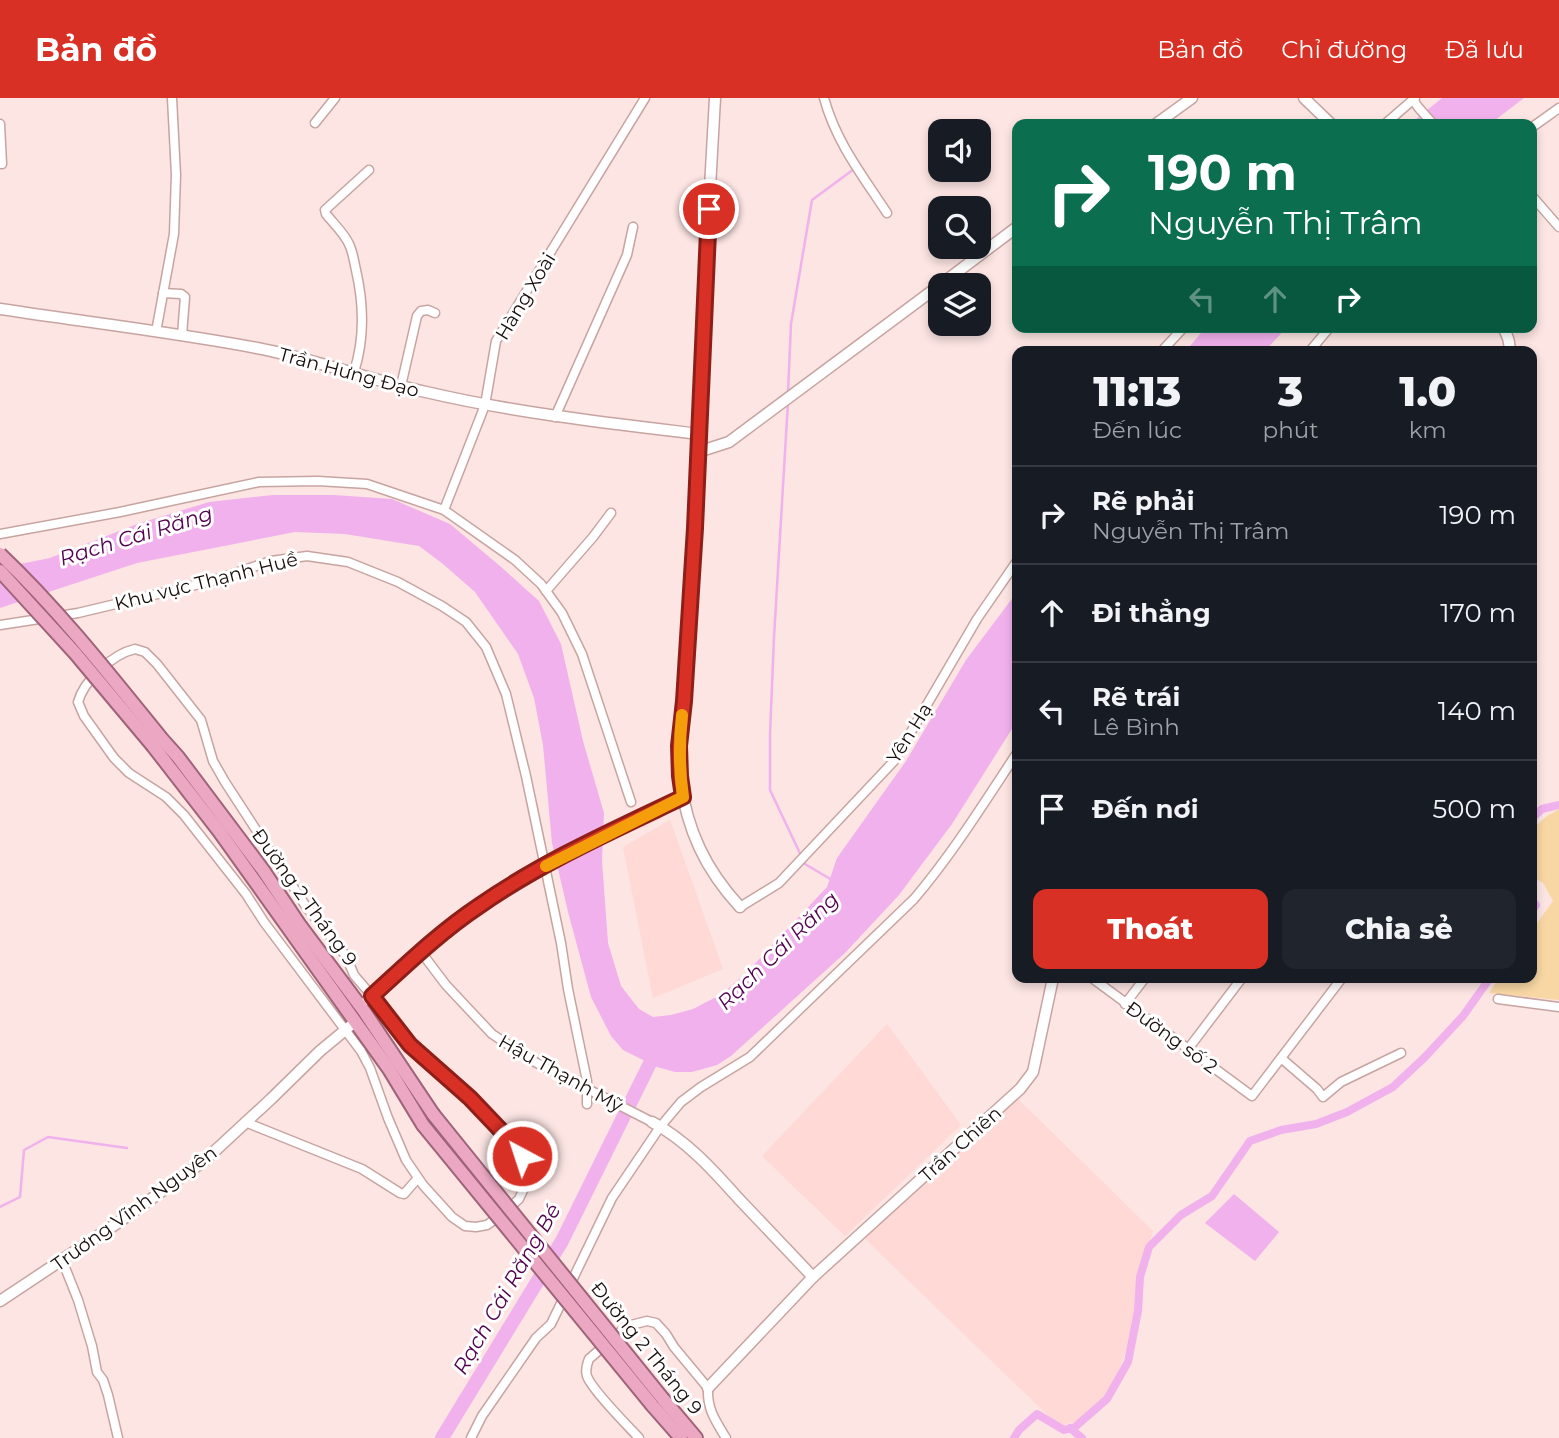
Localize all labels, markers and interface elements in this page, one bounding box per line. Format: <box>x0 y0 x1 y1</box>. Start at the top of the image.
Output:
text: Bản đồ <box>35 29 157 69</box>
text: Bản đồ <box>1157 35 1243 64</box>
text: Chỉ đường <box>1281 35 1407 64</box>
text: Đã lưu <box>1445 35 1524 64</box>
map controls <box>928 119 991 336</box>
button: sound <box>928 119 991 182</box>
text: 190 m <box>1148 143 1297 202</box>
icon: right <box>1033 147 1124 238</box>
pin <box>679 179 739 239</box>
icon: arrive <box>690 190 728 228</box>
button: search <box>928 196 991 259</box>
text: Nguyễn Thị Trâm <box>1148 203 1423 242</box>
street label: Hàng Xoài <box>490 249 560 344</box>
button: layers <box>928 273 991 336</box>
icon: left <box>1183 280 1221 318</box>
icon: ahead <box>1256 280 1294 318</box>
icon: right <box>1329 280 1367 318</box>
street label: Trần Hưng Đạo <box>276 343 422 402</box>
text: 11:13 <box>1093 365 1181 417</box>
text: 3 <box>1278 365 1303 417</box>
text: 1.0 <box>1399 365 1456 417</box>
text: Đến lúc <box>1093 416 1182 444</box>
text: phút <box>1263 416 1319 444</box>
text: km <box>1409 416 1447 444</box>
text: Rẽ phải <box>1092 485 1195 517</box>
icon: right <box>1033 496 1071 534</box>
text: 190 m <box>1439 499 1516 531</box>
water label: Rạch Cái Răng <box>56 500 215 571</box>
text: Nguyễn Thị Trâm <box>1092 517 1290 545</box>
street label: Khu vực Thạnh Huề <box>112 548 300 615</box>
icon: ahead <box>1033 594 1071 632</box>
text: Đi thẳng <box>1092 597 1211 629</box>
text: 170 m <box>1440 597 1516 629</box>
text: Rẽ trái <box>1092 681 1180 713</box>
icon: left <box>1033 692 1071 730</box>
text: 140 m <box>1438 695 1516 727</box>
street label: Yên Hạ <box>882 699 937 768</box>
text: Lê Bình <box>1092 713 1180 741</box>
icon: arrive <box>1033 790 1071 828</box>
text: Đến nơi <box>1092 793 1198 825</box>
text: 500 m <box>1432 793 1516 825</box>
street label: Đường 2 Tháng 9 <box>247 824 362 970</box>
water label: Rạch Cái Răng <box>712 886 843 1015</box>
button: Thoát <box>1033 889 1268 969</box>
button: Chia sẻ <box>1282 889 1516 969</box>
street label: Đường số 2 <box>1121 996 1222 1079</box>
street label: Hậu Thạnh Mỹ <box>495 1030 627 1117</box>
street label: Trần Chiên <box>915 1102 1006 1187</box>
position arrow <box>485 1119 559 1193</box>
street label: Trương Vĩnh Nguyên <box>47 1141 221 1276</box>
water label: Rạch Cái Răng Bé <box>448 1199 566 1378</box>
street label: Đường 2 Tháng 9 <box>586 1277 707 1419</box>

